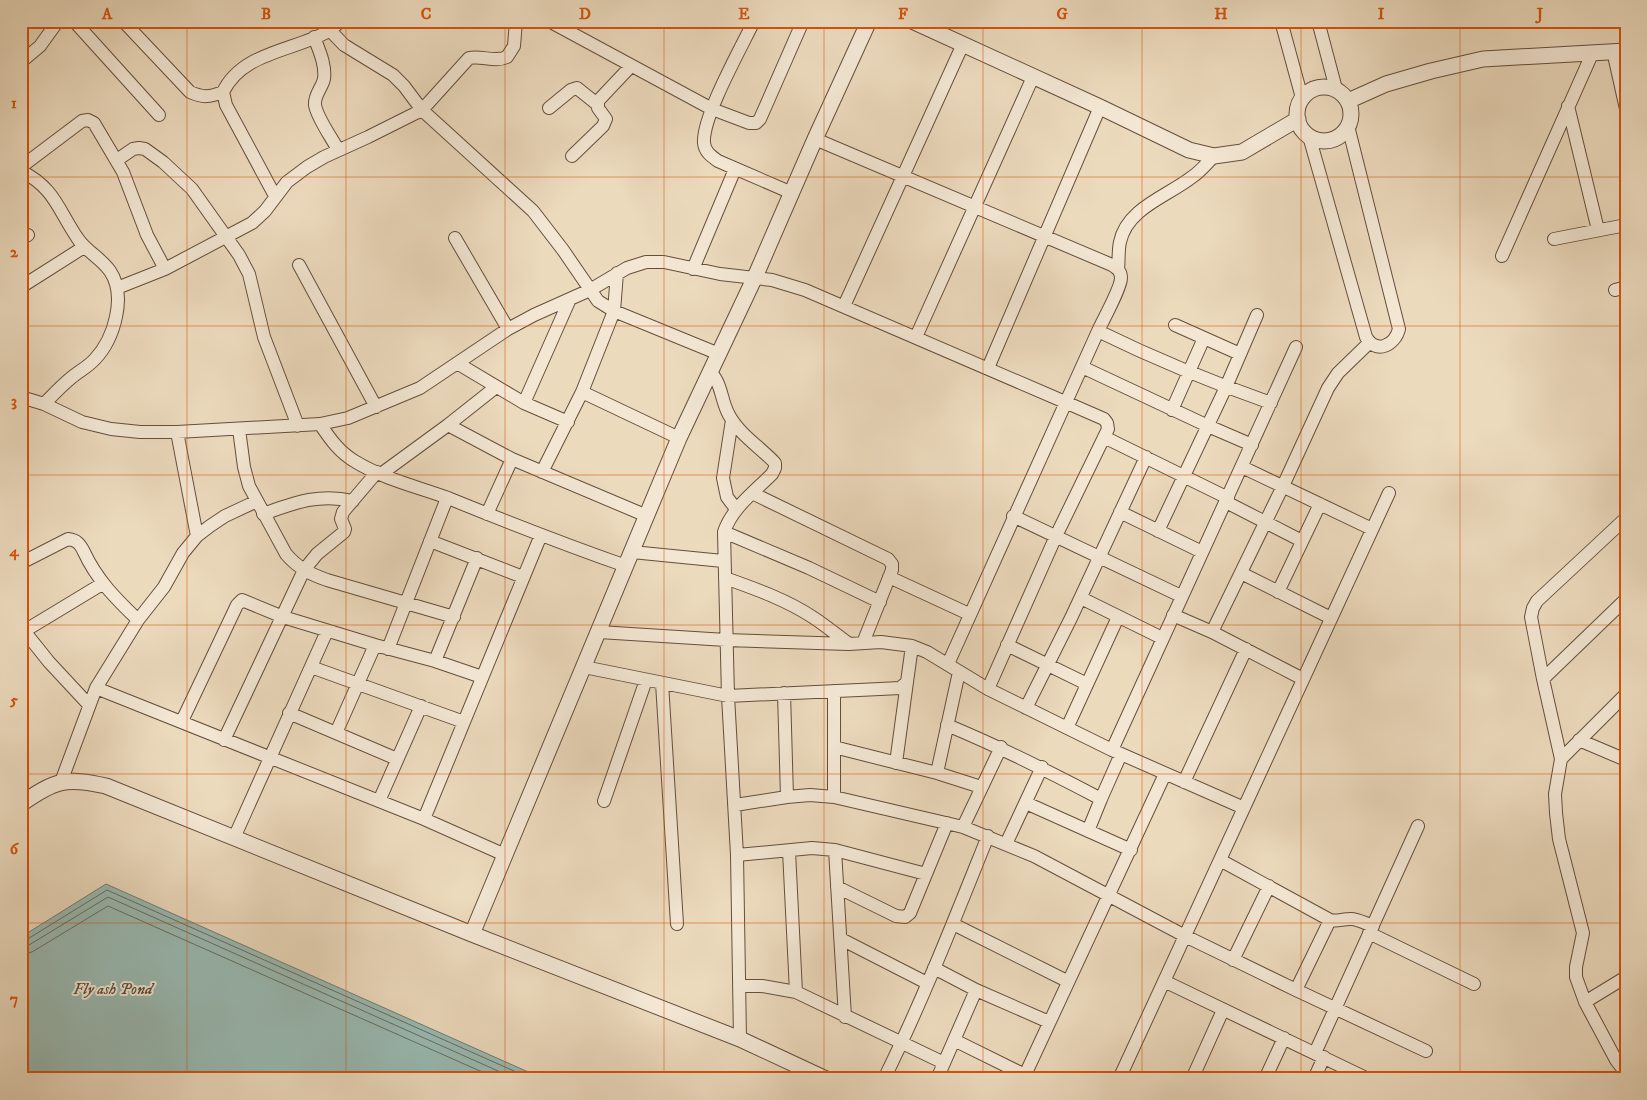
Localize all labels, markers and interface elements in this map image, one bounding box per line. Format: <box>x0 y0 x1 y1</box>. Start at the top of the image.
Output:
text: A <box>101 4 113 24</box>
text: B <box>261 4 271 24</box>
text: C <box>421 4 431 24</box>
text: D <box>579 4 591 24</box>
text: E <box>738 4 750 24</box>
text: F <box>898 4 908 24</box>
text: G <box>1056 4 1068 24</box>
text: H <box>1214 4 1228 24</box>
text: I <box>1378 4 1385 24</box>
text: J <box>1535 4 1544 24</box>
text: 1 <box>11 93 17 113</box>
text: 2 <box>10 242 19 262</box>
text: 3 <box>11 391 17 411</box>
text: 4 <box>8 541 19 561</box>
text: 5 <box>9 690 18 710</box>
text: 6 <box>10 839 20 859</box>
water label: Fly ash Pond <box>73 979 155 999</box>
text: 7 <box>10 989 18 1009</box>

